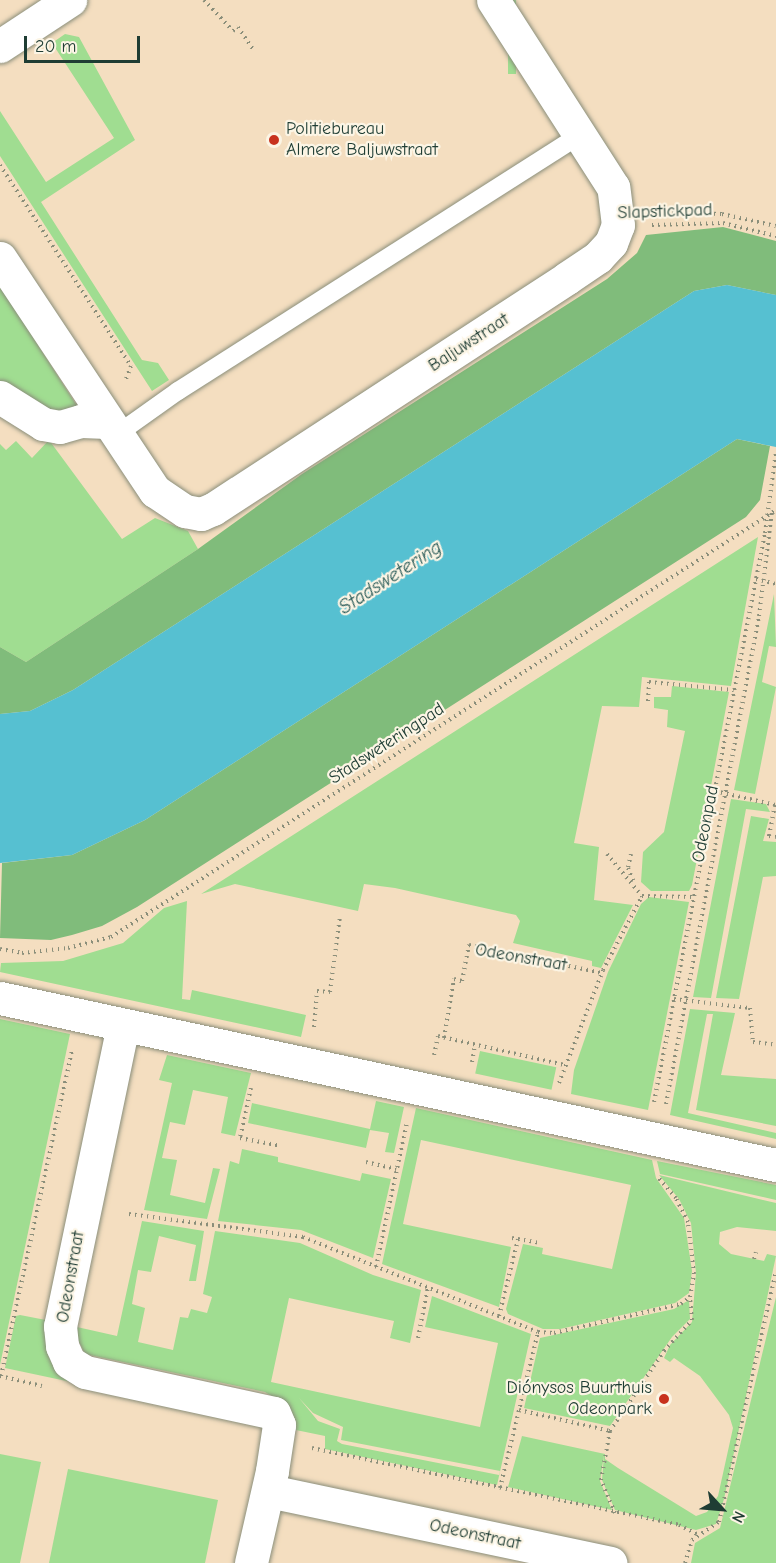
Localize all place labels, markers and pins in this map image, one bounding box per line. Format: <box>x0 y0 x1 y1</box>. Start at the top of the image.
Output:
place label: Politiebureau Almere Baljuwstraat <box>286 119 438 162</box>
marker: Politiebureau Almere Baljuwstraat <box>267 133 281 147</box>
place label: Diónysos Buurthuis Odeonpark <box>506 1378 652 1420</box>
marker: Diónysos Buurthuis Odeonpark <box>657 1392 671 1406</box>

